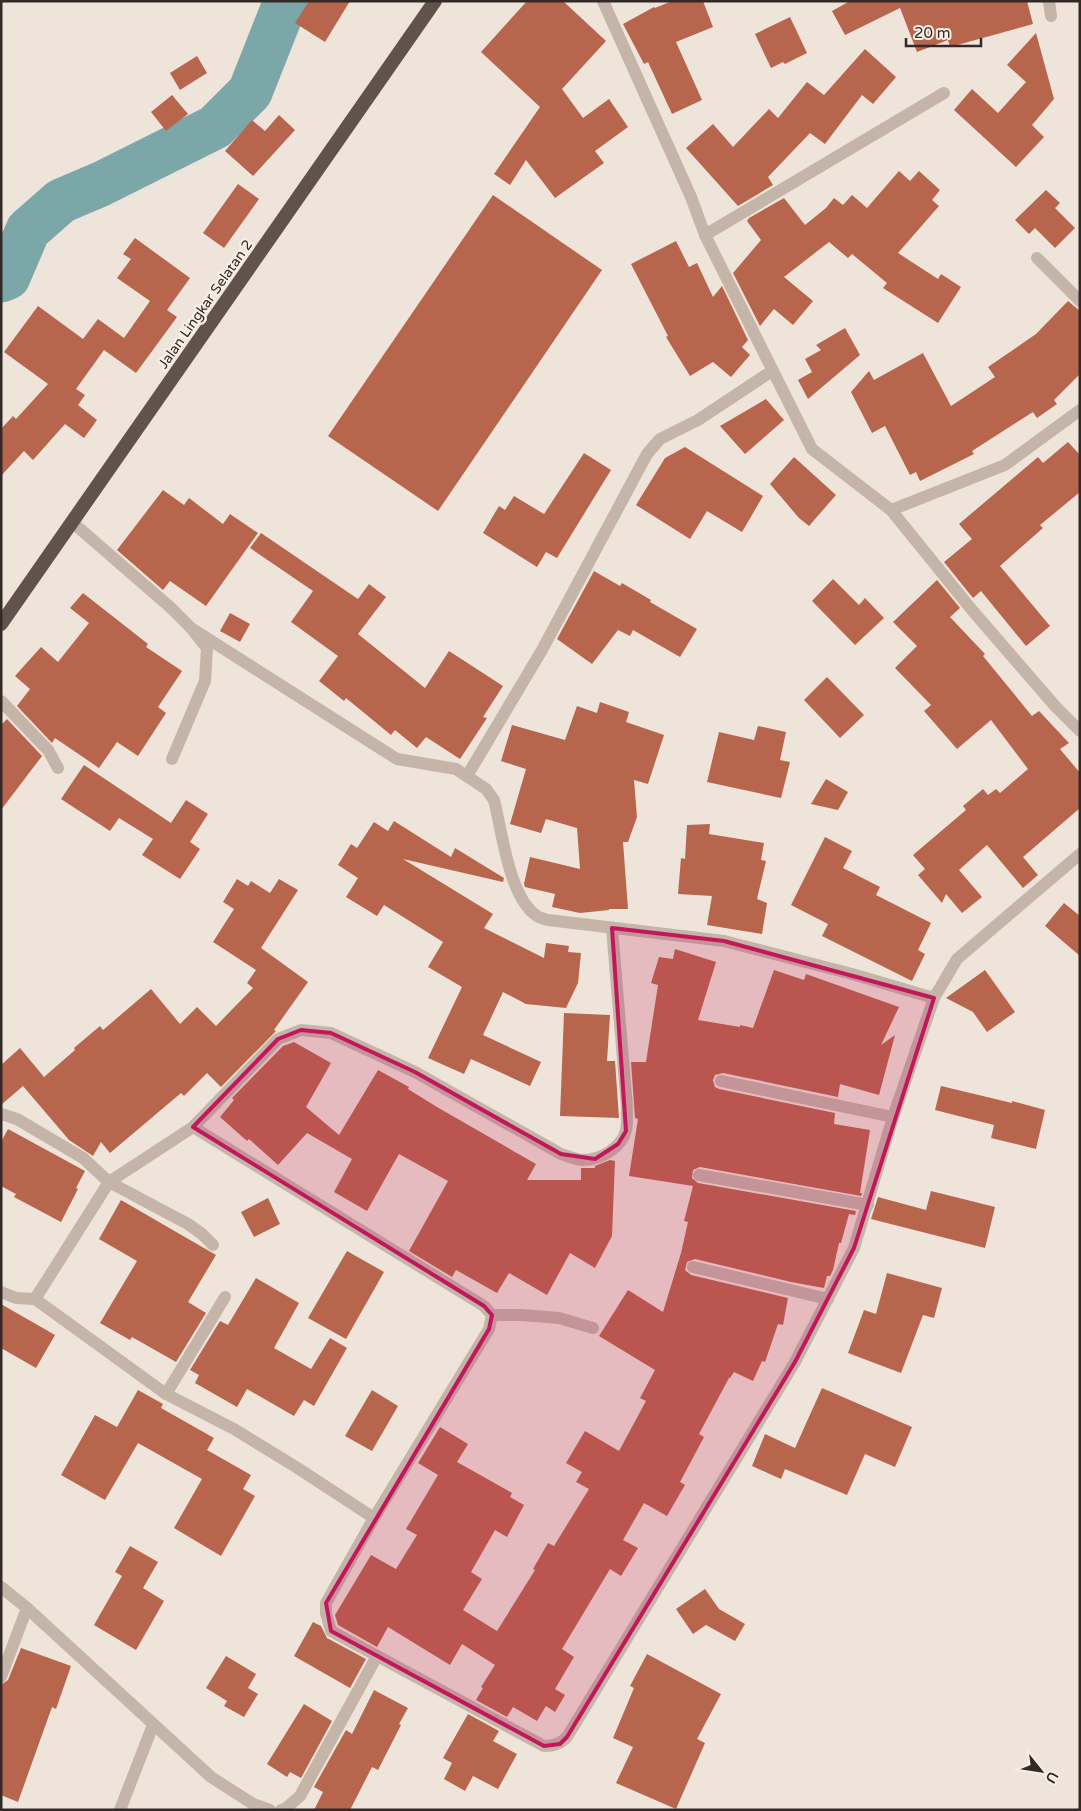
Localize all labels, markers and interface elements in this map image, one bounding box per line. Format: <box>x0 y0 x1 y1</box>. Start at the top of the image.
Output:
scale bar <box>906 15 981 47</box>
text: 20 m <box>914 24 951 42</box>
street label: Jalan Lingkar Selatan 2 <box>155 237 256 372</box>
north arrow <box>1016 1746 1066 1796</box>
text: U <box>1042 1768 1062 1786</box>

